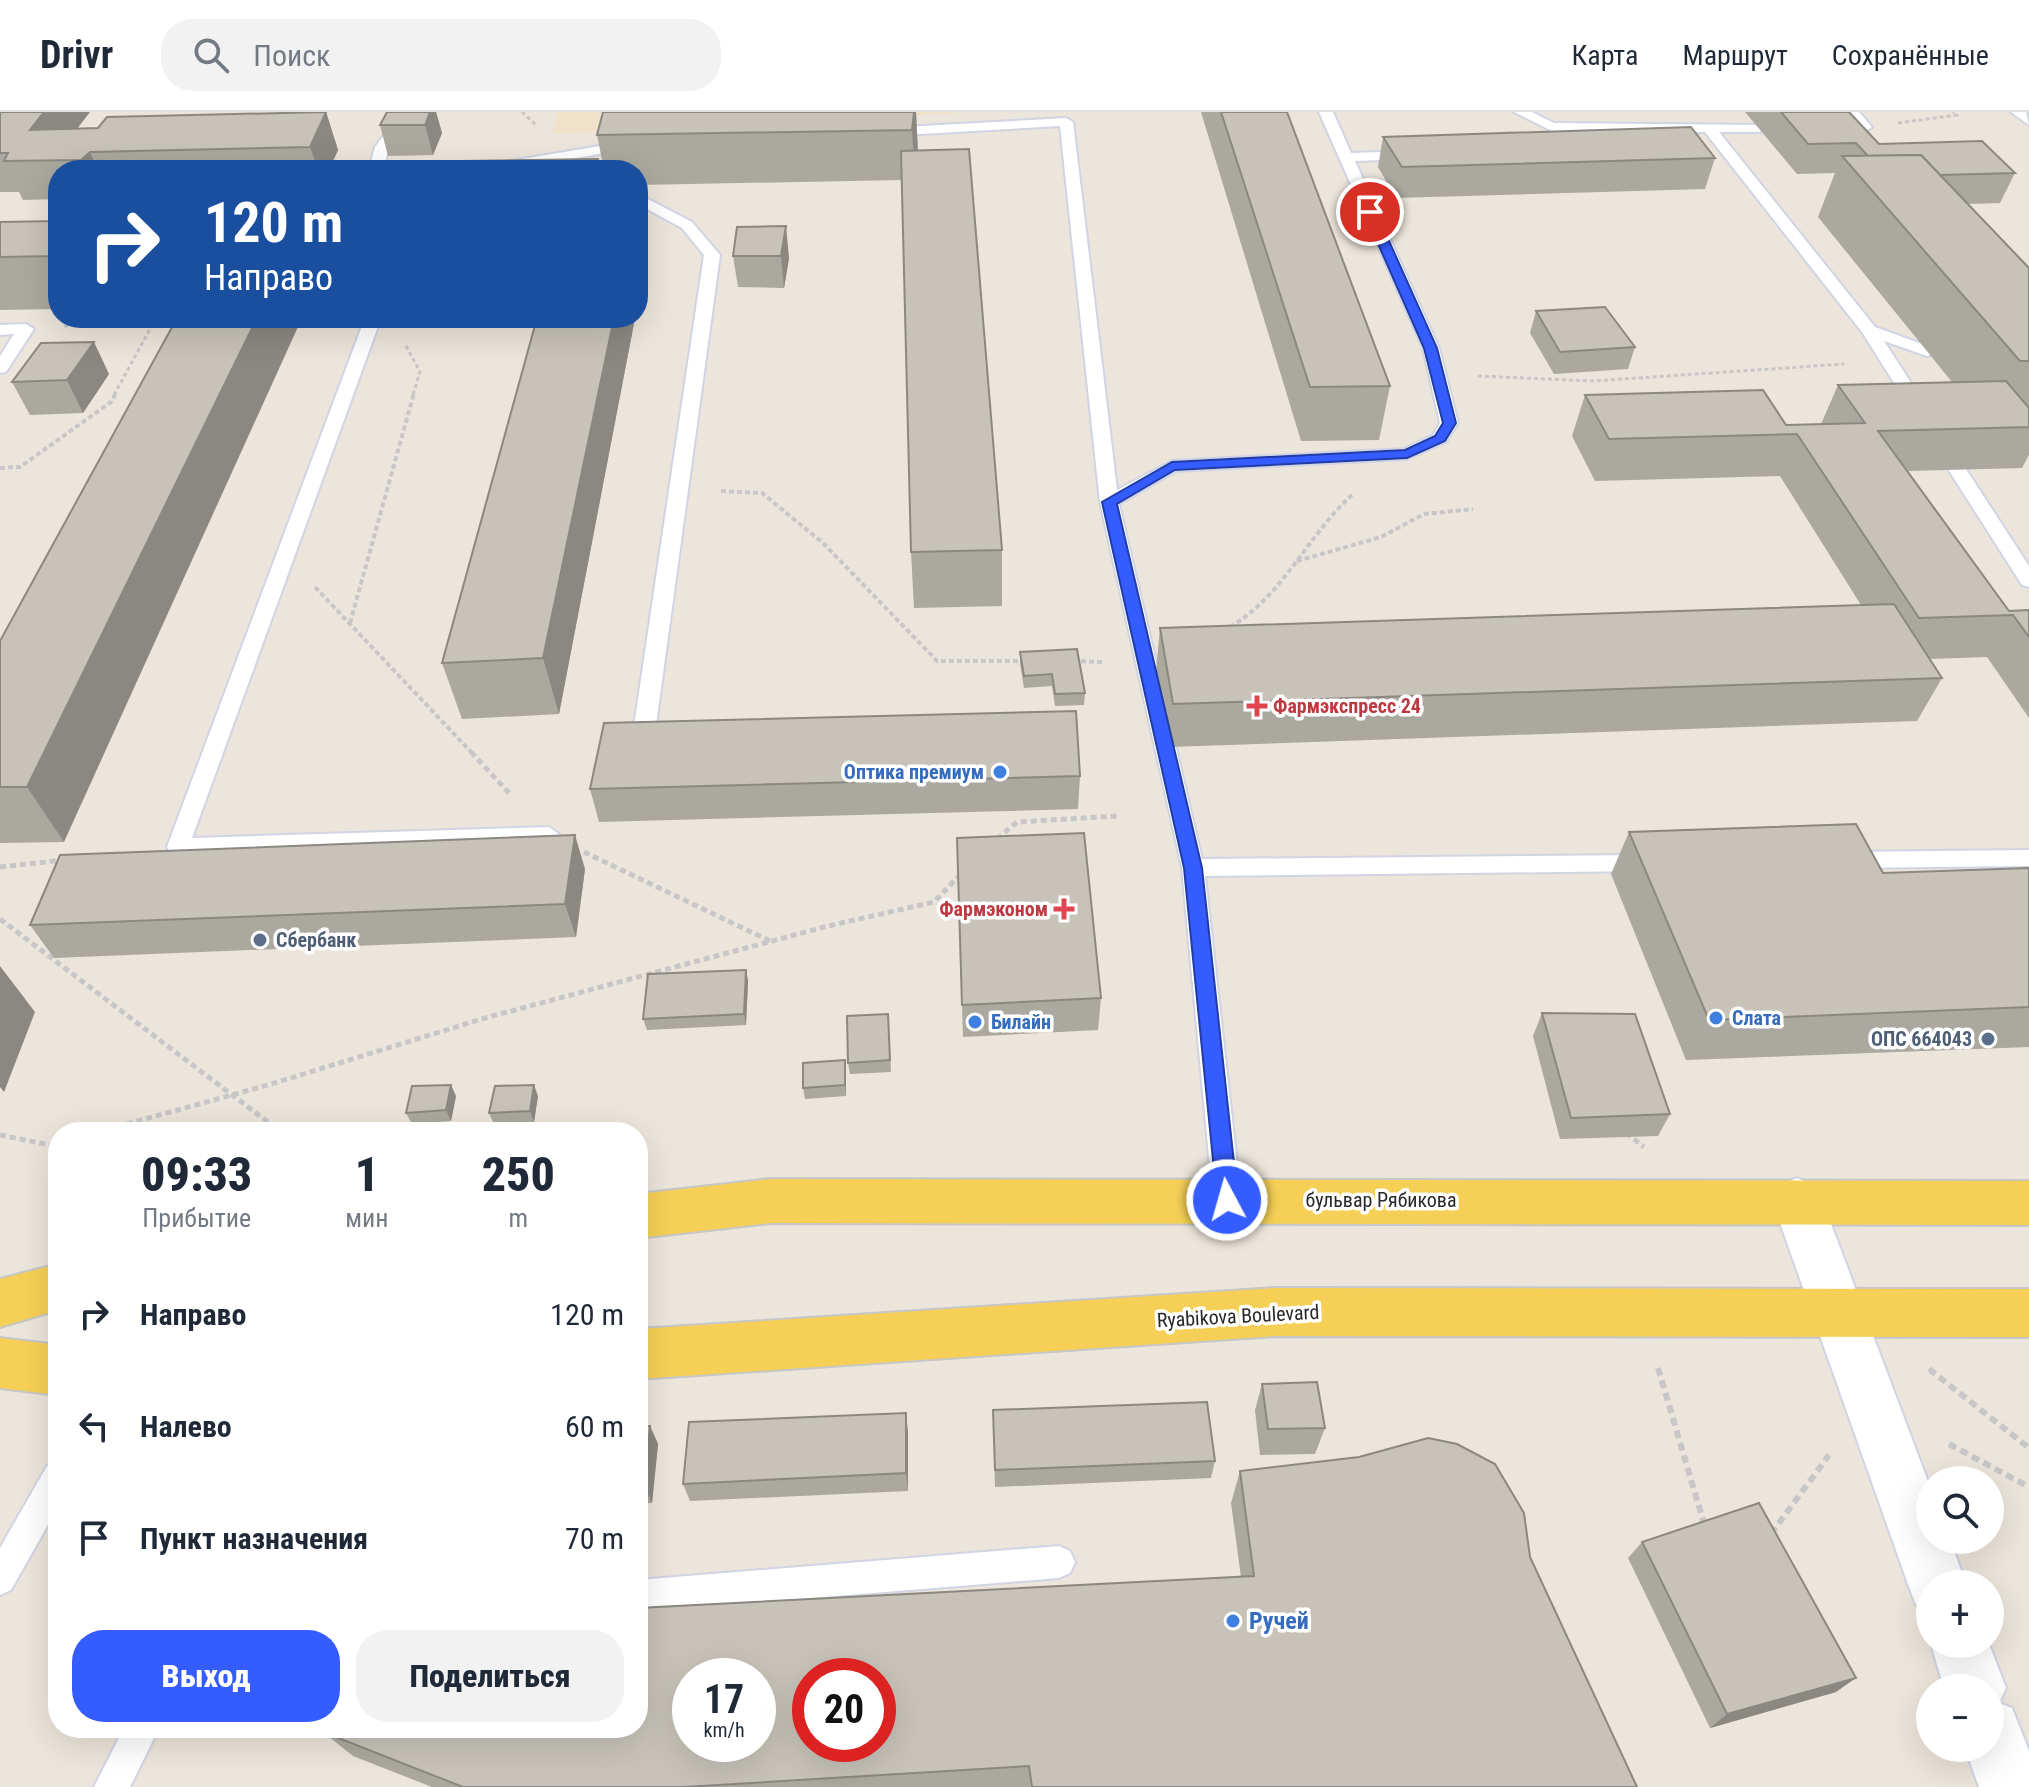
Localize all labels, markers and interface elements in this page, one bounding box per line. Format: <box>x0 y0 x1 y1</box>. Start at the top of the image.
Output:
search box <box>161 19 721 91</box>
text: Drivr <box>40 33 113 77</box>
icon: search <box>189 33 233 77</box>
text: Поиск <box>253 38 331 73</box>
text: Карта <box>1572 39 1638 72</box>
text: Маршрут <box>1682 39 1788 72</box>
text: Сохранённые <box>1832 39 1989 72</box>
pin <box>1336 178 1404 246</box>
text: 120 m <box>204 190 343 256</box>
icon: arrive <box>1348 190 1392 234</box>
icon: right <box>72 192 176 296</box>
text: Направо <box>204 257 333 299</box>
place label: Фармэкспресс 24 <box>1273 694 1421 718</box>
marker: Фармэкспресс 24 <box>1248 697 1266 715</box>
place label: Оптика премиум <box>844 760 984 784</box>
marker: Оптика премиум <box>991 763 1009 781</box>
place label: Фармэконом <box>939 897 1048 921</box>
marker: Фармэконом <box>1055 900 1073 918</box>
place label: Сбербанк <box>276 928 356 952</box>
marker: Сбербанк <box>251 931 269 949</box>
place label: Слата <box>1732 1006 1781 1030</box>
marker: Слата <box>1707 1009 1725 1027</box>
place label: Билайн <box>991 1010 1051 1034</box>
marker: Билайн <box>966 1013 984 1031</box>
place label: ОПС 664043 <box>1871 1027 1972 1051</box>
marker: ОПС 664043 <box>1979 1030 1997 1048</box>
text: 09:33 <box>141 1146 252 1203</box>
text: 1 <box>355 1146 379 1203</box>
text: 250 <box>482 1146 555 1203</box>
position arrow <box>1185 1158 1269 1242</box>
street label: бульвар Рябикова <box>1305 1188 1457 1212</box>
text: Прибытие <box>142 1203 251 1233</box>
text: мин <box>345 1203 389 1233</box>
text: m <box>509 1203 528 1233</box>
icon: right <box>72 1292 116 1336</box>
text: Направо <box>140 1297 246 1332</box>
text: 120 m <box>550 1297 624 1332</box>
street label: Ryabikova Boulevard <box>1156 1300 1320 1332</box>
icon: left <box>72 1404 116 1448</box>
text: Налево <box>140 1409 232 1444</box>
text: 60 m <box>565 1409 624 1444</box>
map controls <box>1916 1466 2004 1762</box>
button: search <box>1916 1466 2004 1554</box>
icon: arrive <box>72 1516 116 1560</box>
text: Пункт назначения <box>140 1521 368 1556</box>
text: 70 m <box>565 1521 624 1556</box>
button: + <box>1916 1570 2004 1658</box>
place label: Ручей <box>1249 1607 1309 1635</box>
marker: Ручей <box>1224 1612 1242 1630</box>
button: Выход <box>72 1630 340 1722</box>
button: Поделиться <box>356 1630 624 1722</box>
speed limit sign: 20 <box>792 1658 896 1762</box>
button: − <box>1916 1674 2004 1762</box>
text: 17 <box>704 1676 744 1723</box>
text: km/h <box>703 1718 745 1742</box>

